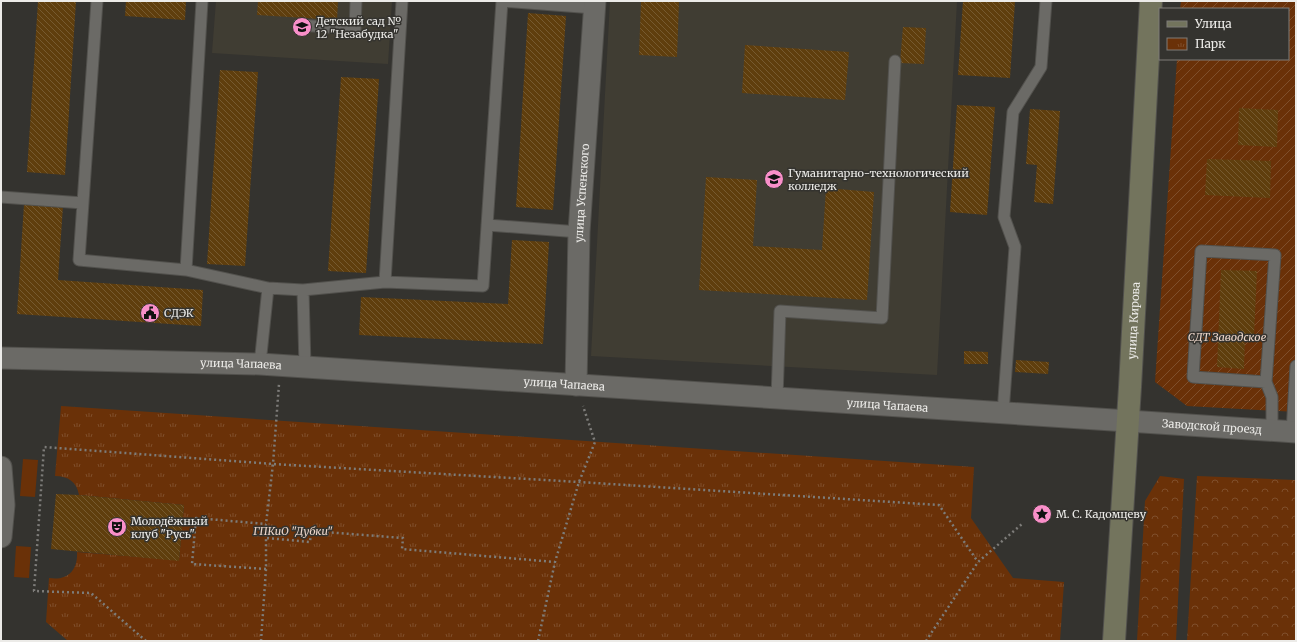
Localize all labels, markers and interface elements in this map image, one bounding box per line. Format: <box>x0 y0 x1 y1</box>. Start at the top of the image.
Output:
legend <box>1159 8 1289 60</box>
place label: Детский сад № 12 "Незабудка" <box>316 14 402 41</box>
school or university icon: Детский сад № 12 "Незабудка" <box>291 16 313 38</box>
text: Улица <box>1194 16 1232 31</box>
text: Парк <box>1195 36 1226 51</box>
street label: улица Успенского <box>572 143 592 243</box>
place label: Гуманитарно-технологический колледж <box>788 166 969 193</box>
school or university icon: Гуманитарно-технологический колледж <box>763 168 785 190</box>
street label: улица Кирова <box>1125 281 1143 360</box>
public building icon: СДЭК <box>139 302 161 324</box>
place label: СДЭК <box>164 306 194 320</box>
park label: СДТ Заводское <box>1188 330 1267 344</box>
street label: улица Чапаева <box>200 356 282 372</box>
street label: улица Чапаева <box>523 374 606 394</box>
street label: улица Чапаева <box>846 396 929 415</box>
street label: Заводской проезд <box>1161 416 1262 437</box>
place icon: М. С. Кадомцеву <box>1031 503 1053 525</box>
place label: М. С. Кадомцеву <box>1056 507 1147 521</box>
place label: Молодёжный клуб "Русь" <box>131 514 208 541</box>
theatre icon: Молодёжный клуб "Русь" <box>106 516 128 538</box>
park label: ГПКиО "Дубки" <box>253 524 333 538</box>

